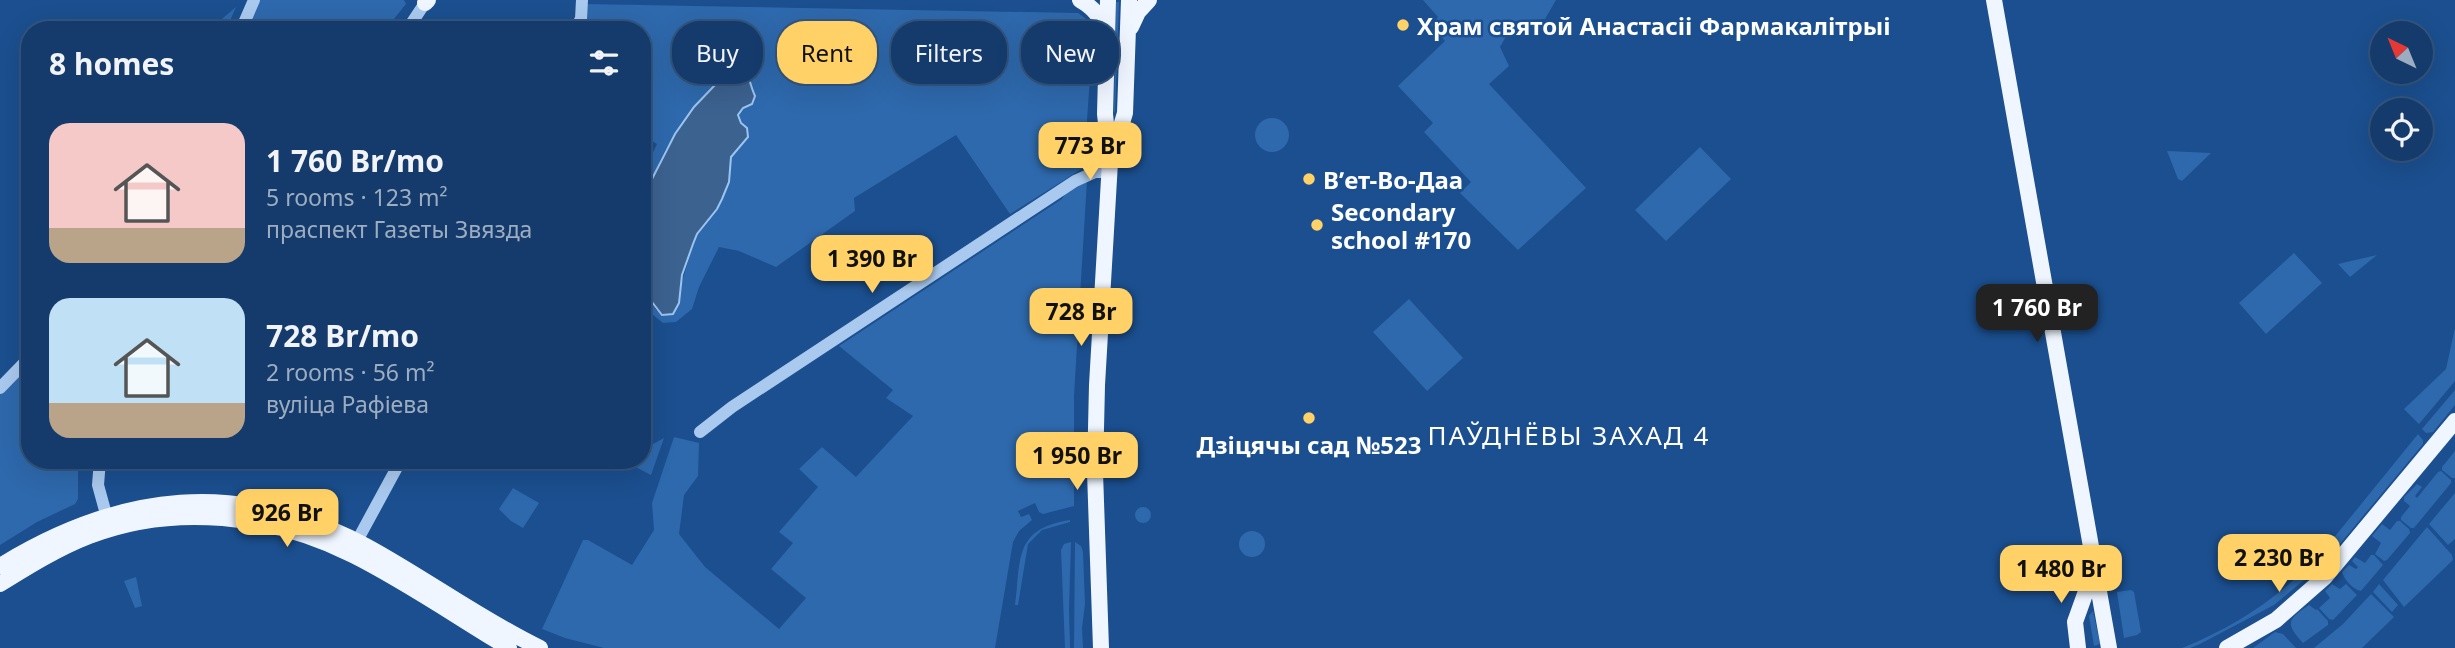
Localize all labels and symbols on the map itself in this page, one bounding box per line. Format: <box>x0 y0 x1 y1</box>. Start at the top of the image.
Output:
place label: Храм святой Анастасіі Фармакалітрыі <box>1417 9 1891 42</box>
marker: Храм святой Анастасіі Фармакалітрыі <box>1395 17 1411 33</box>
north arrow <box>2370 21 2432 84</box>
pin: 773 Br <box>1033 122 1147 182</box>
place label: Вʼет-Во-Даа <box>1323 163 1463 196</box>
marker: Вʼет-Во-Даа <box>1301 171 1317 187</box>
place label: Secondary school #170 <box>1331 195 1471 256</box>
marker: Secondary school #170 <box>1309 217 1325 233</box>
pin: 1 390 Br <box>800 236 944 295</box>
pin: 1 760 Br <box>1965 284 2109 344</box>
pin: 728 Br <box>1024 288 1138 348</box>
marker: Дзіцячы сад №523 <box>1301 410 1317 426</box>
district label: ПАЎДНЁВЫ ЗАХАД 4 <box>1428 417 1710 453</box>
place label: Дзіцячы сад №523 <box>1197 428 1421 461</box>
pin: 1 950 Br <box>1005 433 1149 492</box>
pin: 926 Br <box>230 490 344 549</box>
pin: 2 230 Br <box>2207 534 2351 594</box>
pin: 1 480 Br <box>1989 546 2133 605</box>

